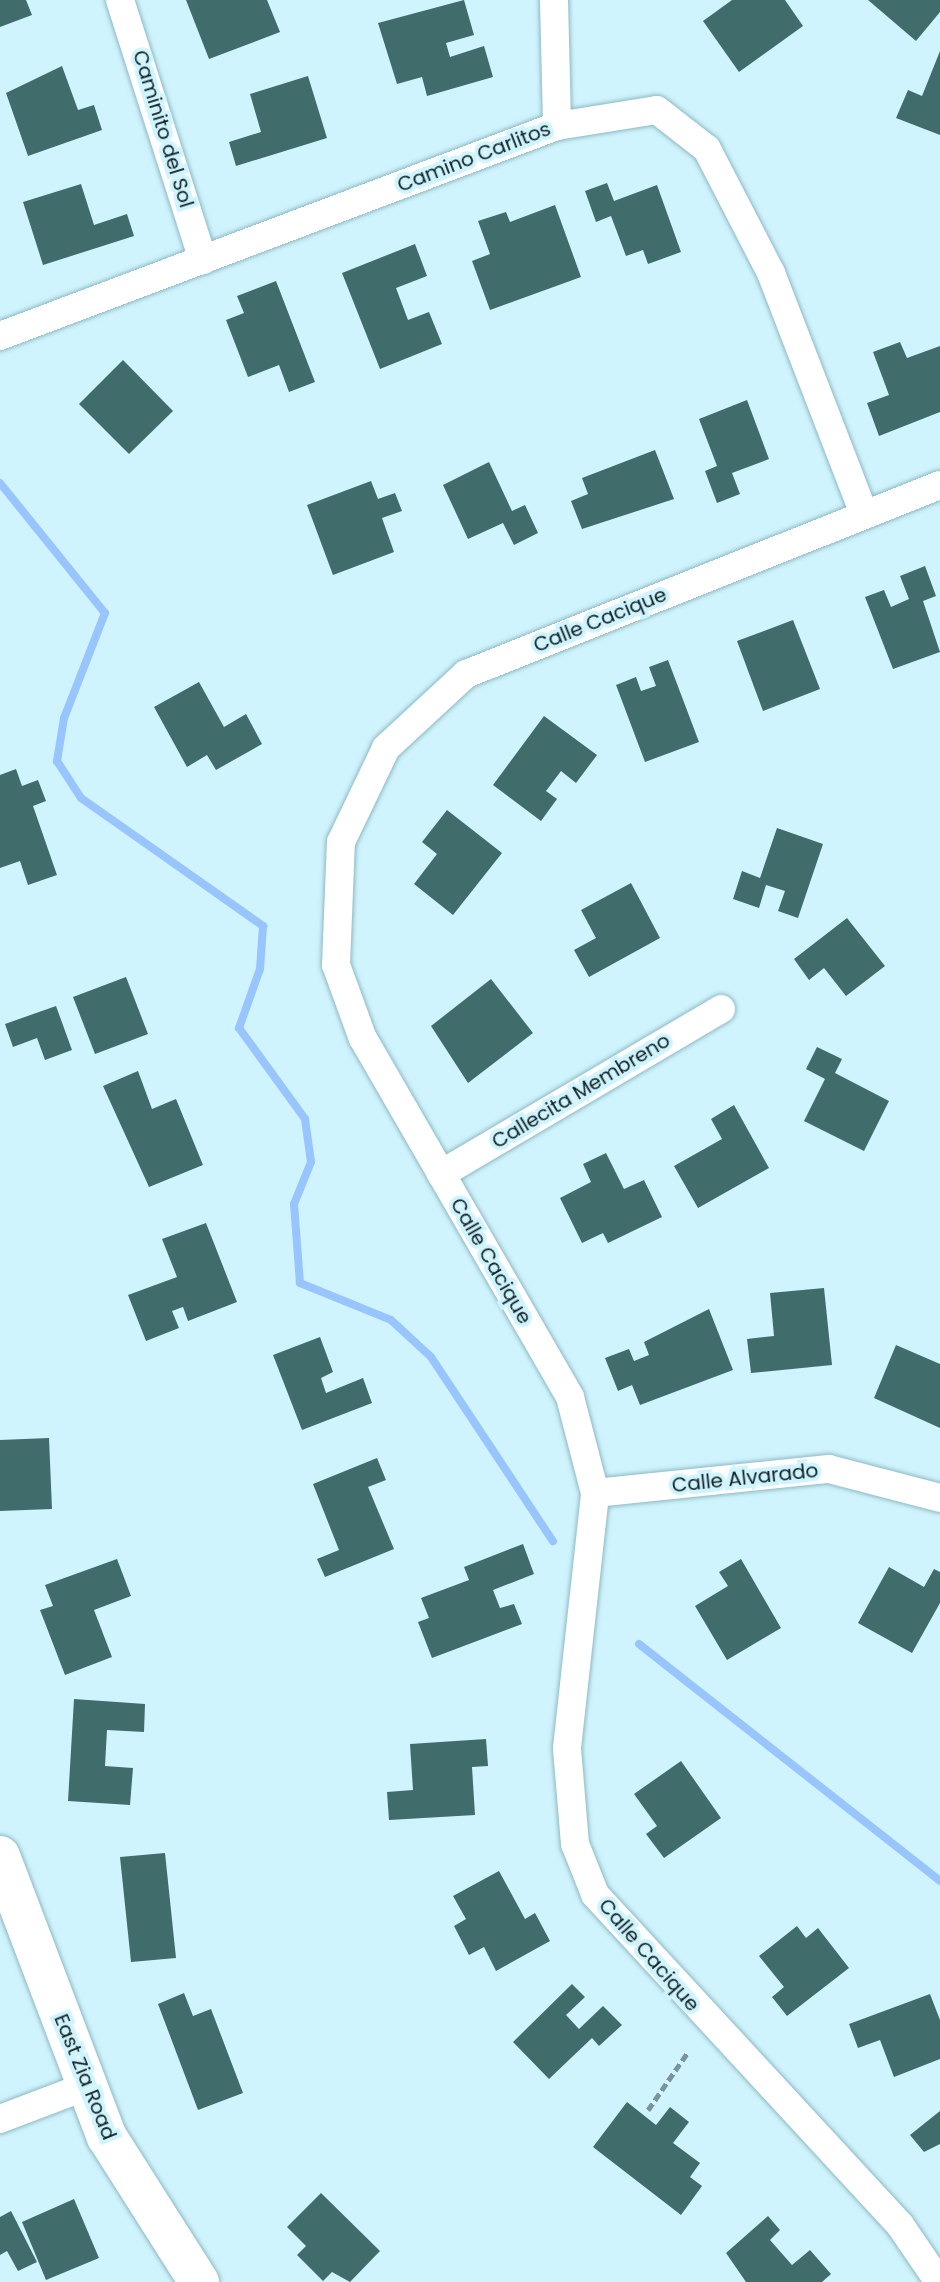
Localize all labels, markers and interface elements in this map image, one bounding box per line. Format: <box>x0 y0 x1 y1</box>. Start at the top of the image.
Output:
street label: Caminito del Sol <box>128 47 198 211</box>
street label: Camino Carlitos <box>394 117 554 197</box>
street label: Calle Cacique <box>530 582 670 658</box>
street label: Callecita Membreno <box>488 1028 674 1154</box>
street label: Calle Cacique <box>445 1194 537 1328</box>
street label: Calle Alvarado <box>671 1458 819 1498</box>
street label: Calle Cacique <box>594 1894 704 2016</box>
street label: East Zia Road <box>49 2011 121 2143</box>

